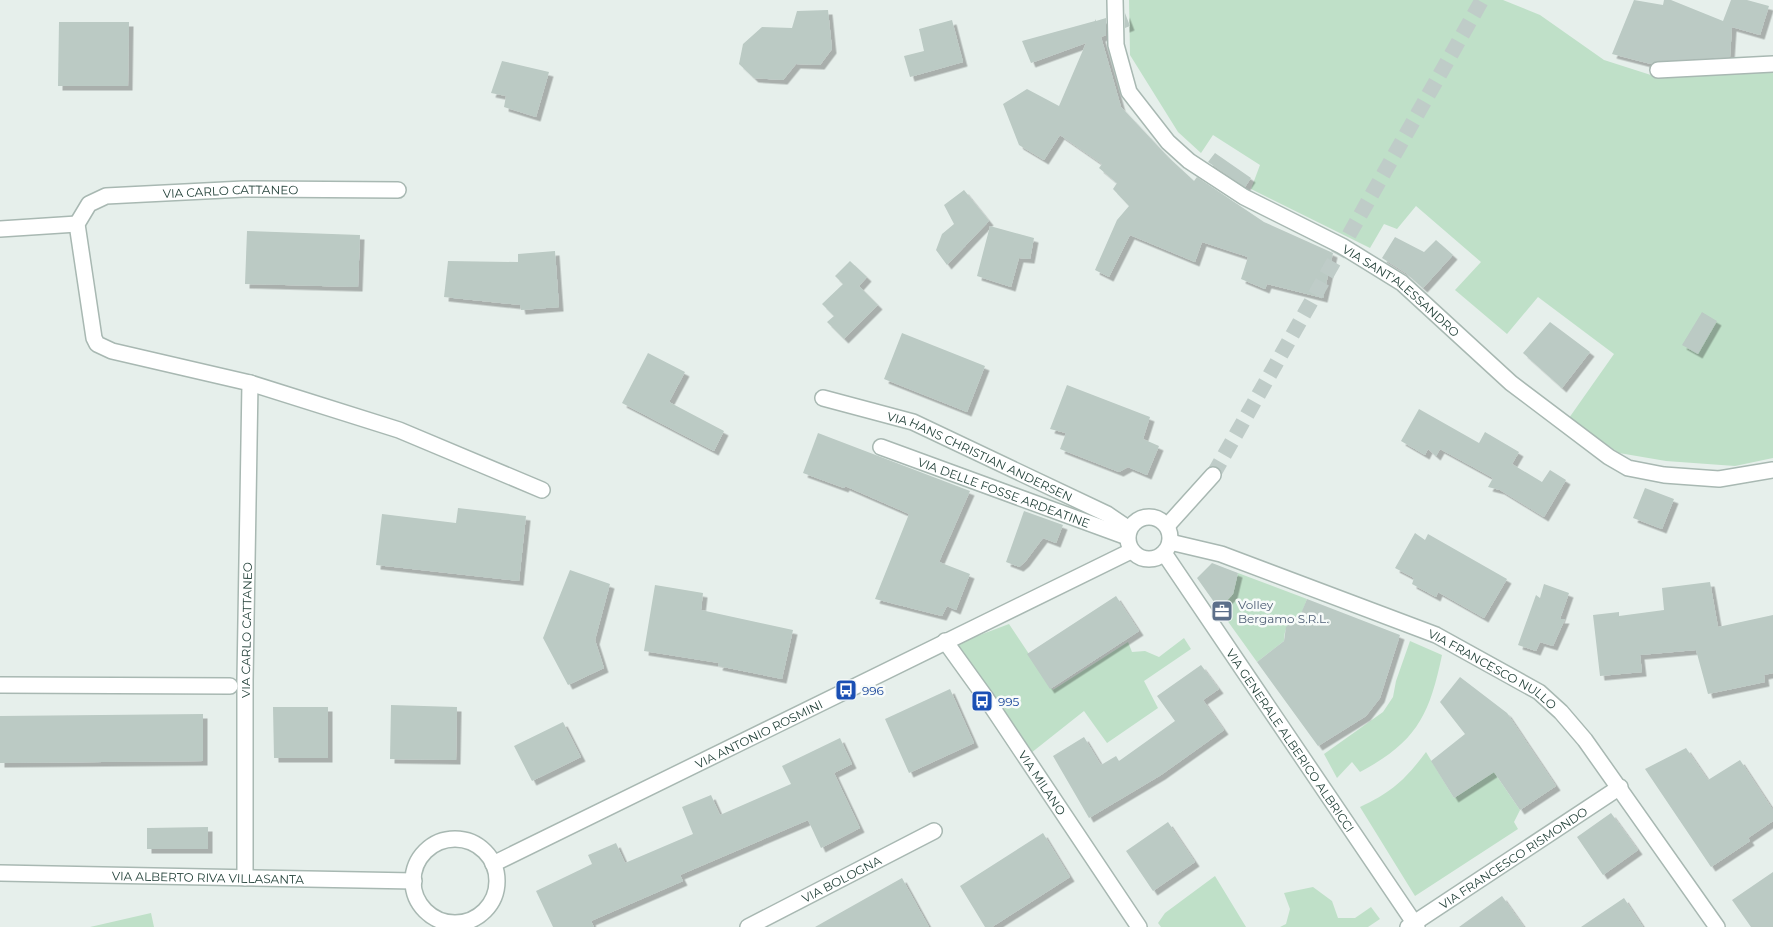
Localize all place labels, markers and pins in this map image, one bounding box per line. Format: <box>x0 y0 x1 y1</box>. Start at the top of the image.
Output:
place label: Volley Bergamo S.R.L. <box>1238 597 1329 626</box>
office icon: Volley Bergamo S.R.L. <box>1210 599 1234 623</box>
bus stop icon: 996 <box>834 678 858 702</box>
place label: 996 <box>862 683 884 698</box>
bus stop icon: 995 <box>970 689 994 713</box>
place label: 995 <box>998 694 1020 709</box>

